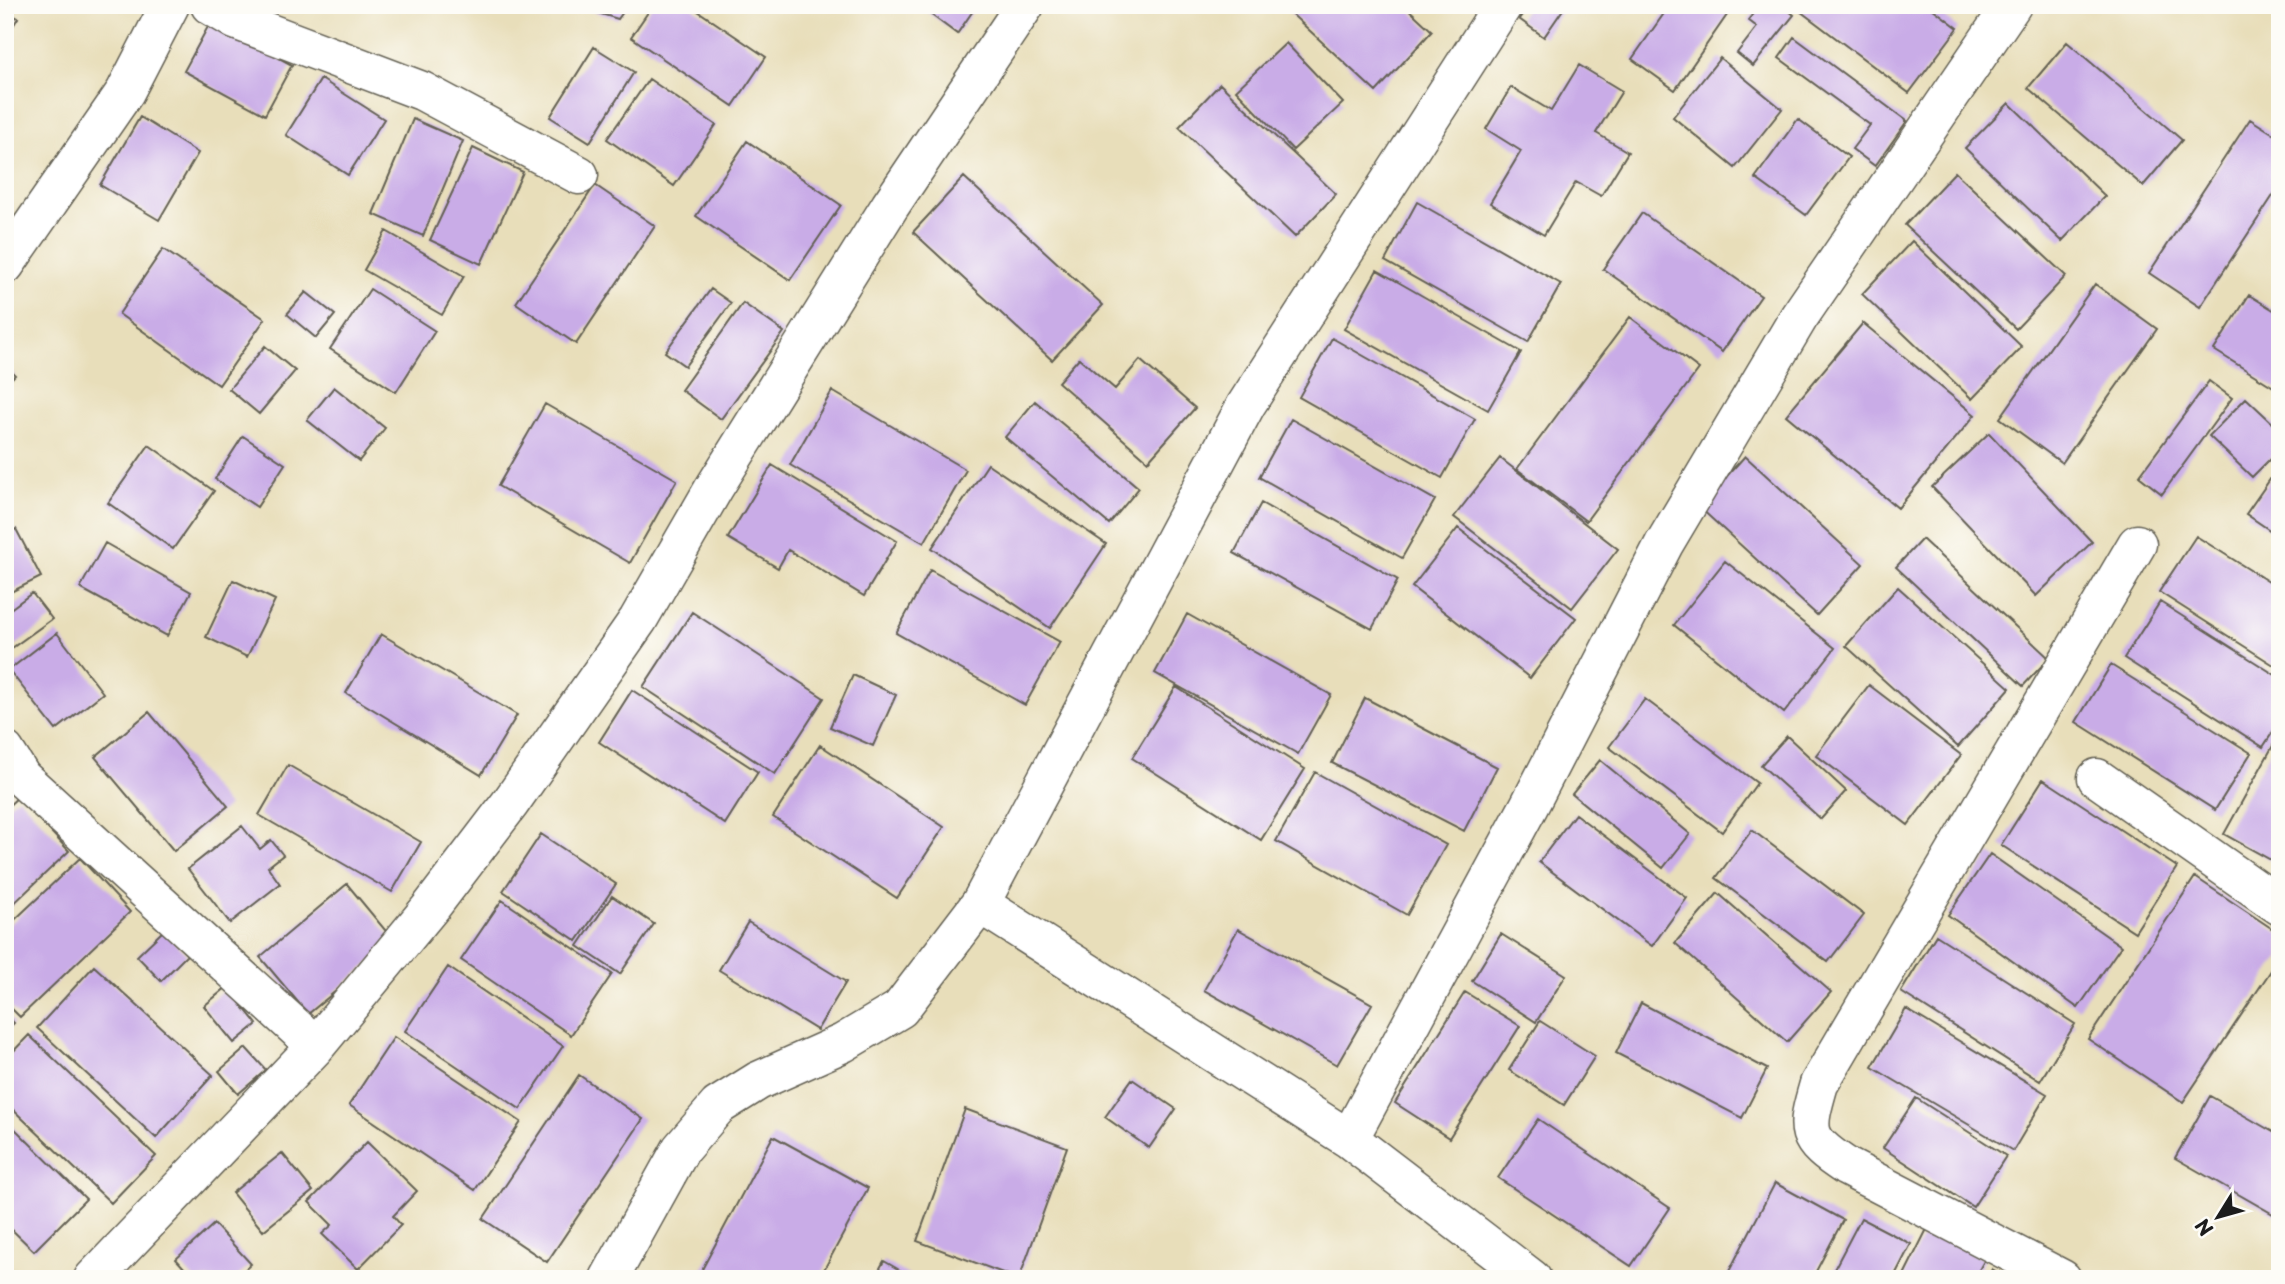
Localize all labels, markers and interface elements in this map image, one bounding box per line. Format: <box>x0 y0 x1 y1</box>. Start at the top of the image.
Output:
north arrow <box>2184 1182 2254 1252</box>
text: N <box>2188 1213 2219 1242</box>

